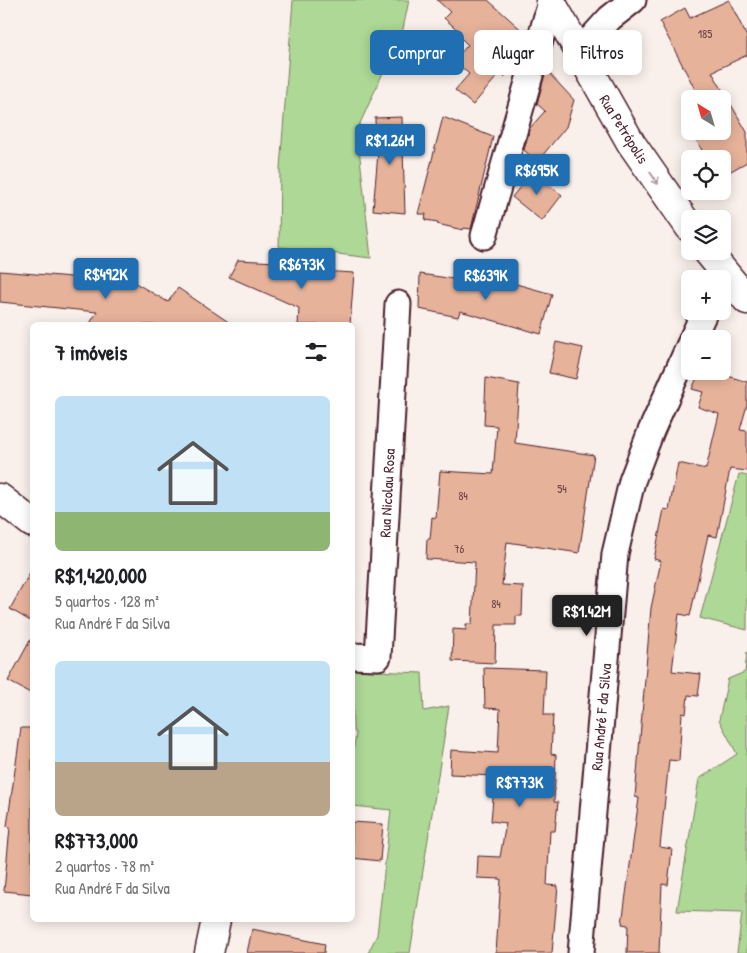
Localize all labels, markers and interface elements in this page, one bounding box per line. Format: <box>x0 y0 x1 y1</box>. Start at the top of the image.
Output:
house number: 185 <box>698 25 712 42</box>
chip: Comprar <box>370 30 464 75</box>
chip: Alugar <box>474 30 553 75</box>
chip: Filtros <box>563 30 642 75</box>
street label: Rua Petrópolis <box>594 90 654 168</box>
north arrow <box>681 90 731 140</box>
map controls <box>681 90 731 380</box>
pin: R$1.26M <box>344 124 436 166</box>
text: R$1.26M <box>366 129 414 151</box>
button: locate <box>681 150 731 200</box>
pin: R$695K <box>496 154 578 196</box>
text: R$695K <box>516 159 558 181</box>
one-way arrow <box>649 170 659 184</box>
button: layers <box>681 210 731 260</box>
pin: R$673K <box>261 248 343 290</box>
text: R$673K <box>279 253 325 275</box>
pin: R$492K <box>65 258 147 300</box>
pin: R$639K <box>445 258 527 301</box>
text: R$492K <box>84 263 128 285</box>
text: R$639K <box>464 264 508 286</box>
button: + <box>681 270 731 320</box>
button: − <box>681 330 731 380</box>
text: 7 imóveis <box>55 338 127 367</box>
icon: filters <box>302 338 330 366</box>
icon: home <box>148 428 238 518</box>
street label: Rua Nicolau Rosa <box>374 448 400 538</box>
house number: 54 <box>557 480 567 497</box>
house number: 84 <box>458 487 468 504</box>
house number: 76 <box>454 540 465 557</box>
text: R$1,420,000 <box>55 561 147 590</box>
text: 5 quartos · 128 m² <box>55 590 159 612</box>
pin: R$1.42M <box>541 594 633 637</box>
house number: 84 <box>491 595 501 612</box>
text: R$1.42M <box>563 600 611 622</box>
text: Rua André F da Silva <box>55 612 170 634</box>
street label: Rua André F da Silva <box>586 662 616 772</box>
icon: home <box>148 693 238 783</box>
pin: R$773K <box>479 766 561 808</box>
text: R$773K <box>497 771 543 793</box>
text: R$773,000 <box>55 826 138 855</box>
text: 2 quartos · 78 m² <box>55 855 154 877</box>
text: Rua André F da Silva <box>55 877 170 899</box>

